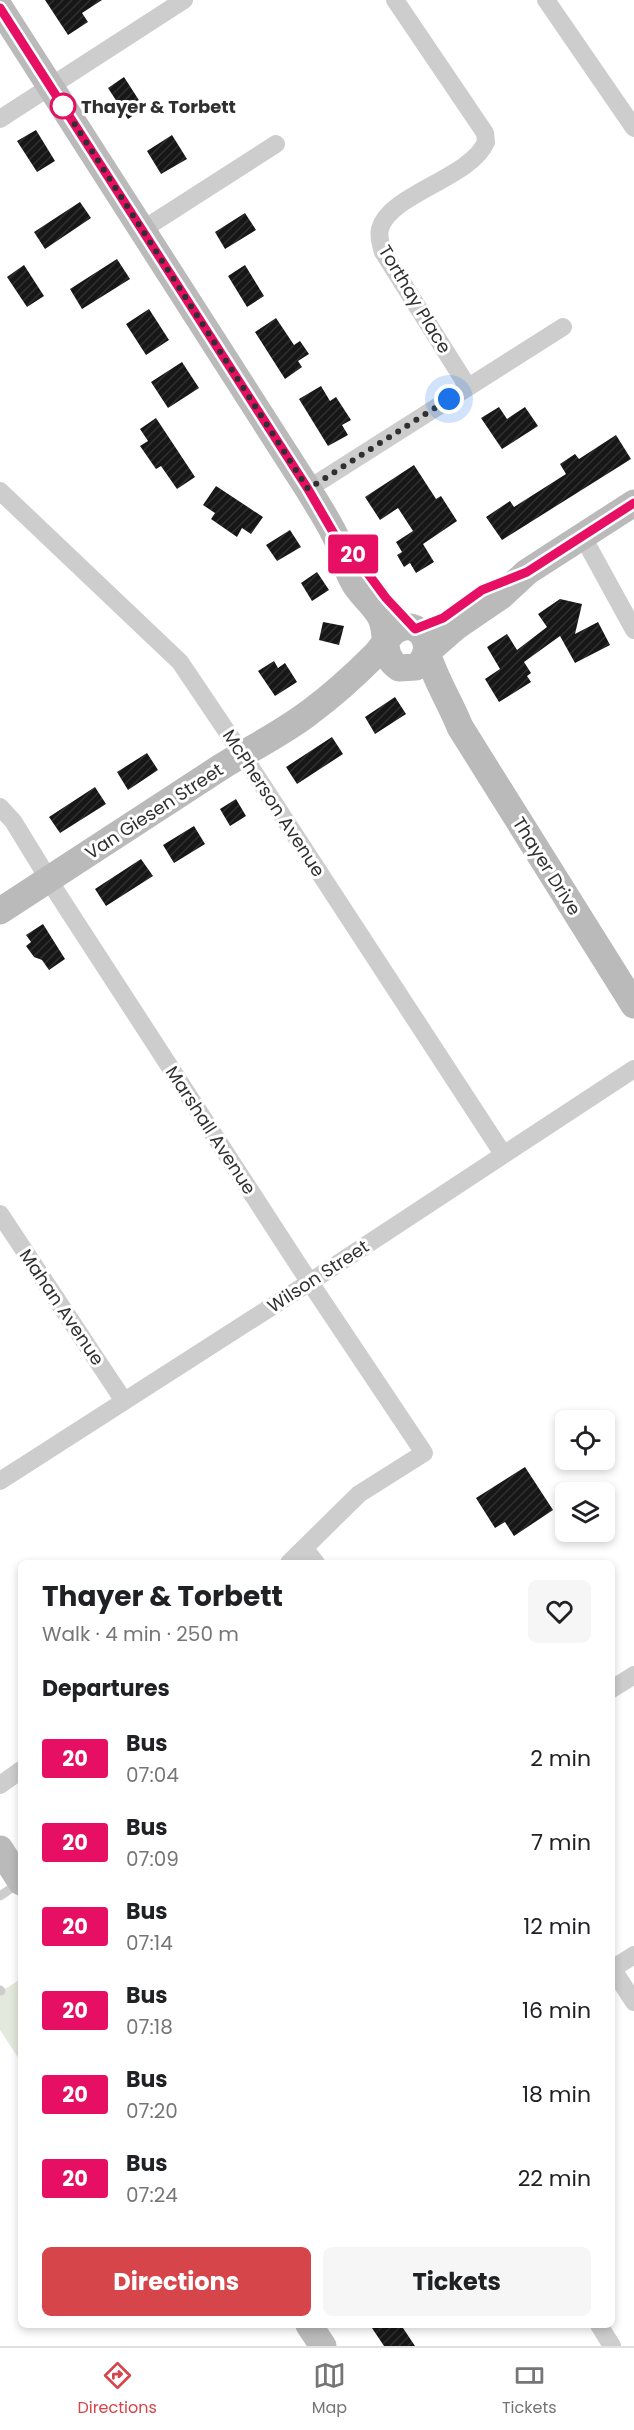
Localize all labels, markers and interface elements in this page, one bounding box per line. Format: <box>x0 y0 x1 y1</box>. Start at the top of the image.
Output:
marker: Thayer & Torbett <box>50 93 76 119</box>
place label: Thayer & Torbett <box>81 94 236 119</box>
street label: Torthay Place <box>373 240 457 358</box>
your location <box>434 384 464 414</box>
line badge: 20 <box>326 534 380 574</box>
text: 20 <box>340 540 366 569</box>
street label: McPherson Avenue <box>217 724 331 882</box>
street label: Van Giesen Street <box>80 757 228 865</box>
street label: Thayer Drive <box>507 812 587 920</box>
street label: Marshall Avenue <box>160 1061 262 1199</box>
street label: Wilson Street <box>262 1234 374 1318</box>
street label: Mahan Avenue <box>14 1244 110 1370</box>
map controls <box>555 1410 615 1542</box>
button: locate <box>555 1410 615 1470</box>
button: layers <box>555 1482 615 1542</box>
text: Thayer & Torbett <box>42 1577 283 1616</box>
button: heart <box>528 1580 591 1643</box>
text: Walk · 4 min · 250 m <box>42 1620 239 1648</box>
text: Departures <box>42 1673 170 1704</box>
text: Bus <box>126 1728 168 1759</box>
text: 2 min <box>530 1743 591 1774</box>
text: 20 <box>62 1744 88 1773</box>
text: 07:04 <box>126 1761 179 1789</box>
text: Bus <box>126 1812 168 1843</box>
text: 7 min <box>531 1827 591 1858</box>
text: 20 <box>62 1828 88 1857</box>
text: 07:09 <box>126 1845 179 1873</box>
text: Bus <box>126 1896 168 1927</box>
text: 12 min <box>523 1911 591 1942</box>
text: 20 <box>62 1912 88 1941</box>
text: 07:14 <box>126 1929 173 1957</box>
text: Bus <box>126 1980 168 2011</box>
text: 16 min <box>522 1995 591 2026</box>
text: 20 <box>62 1996 88 2025</box>
text: 07:18 <box>126 2013 173 2041</box>
text: Bus <box>126 2064 168 2095</box>
text: 18 min <box>522 2079 591 2110</box>
text: 20 <box>62 2080 88 2109</box>
text: 07:20 <box>126 2097 178 2125</box>
text: Bus <box>126 2148 168 2179</box>
text: 22 min <box>518 2163 591 2194</box>
text: 20 <box>62 2164 88 2193</box>
text: 07:24 <box>126 2181 178 2209</box>
button: Directions <box>42 2247 311 2316</box>
button: Tickets <box>323 2247 591 2316</box>
tab: Directions <box>77 2359 157 2420</box>
tab: Map <box>312 2359 347 2420</box>
tab: Tickets <box>502 2359 557 2420</box>

